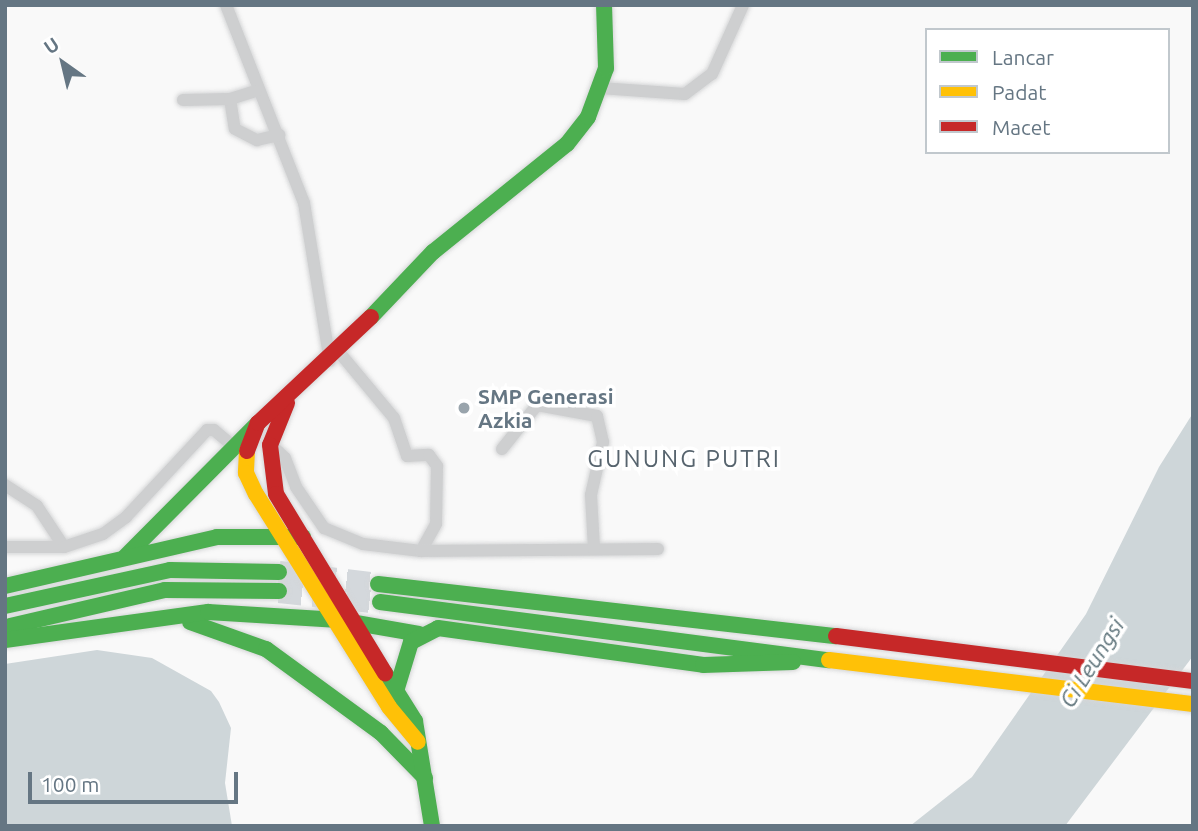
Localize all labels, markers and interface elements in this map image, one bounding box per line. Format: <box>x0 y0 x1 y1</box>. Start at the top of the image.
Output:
north arrow <box>28 28 98 98</box>
legend <box>925 28 1170 154</box>
text: U <box>40 33 63 58</box>
text: Lancar <box>992 45 1054 69</box>
text: Padat <box>992 80 1047 104</box>
text: Macet <box>992 115 1051 139</box>
place label: SMP Generasi Azkia <box>478 383 614 433</box>
marker: SMP Generasi Azkia <box>456 400 472 416</box>
district label: GUNUNG PUTRI <box>589 445 779 473</box>
water label: Ci Leungsi <box>1054 613 1130 713</box>
scale bar <box>32 758 242 802</box>
text: 100 m <box>41 772 99 796</box>

